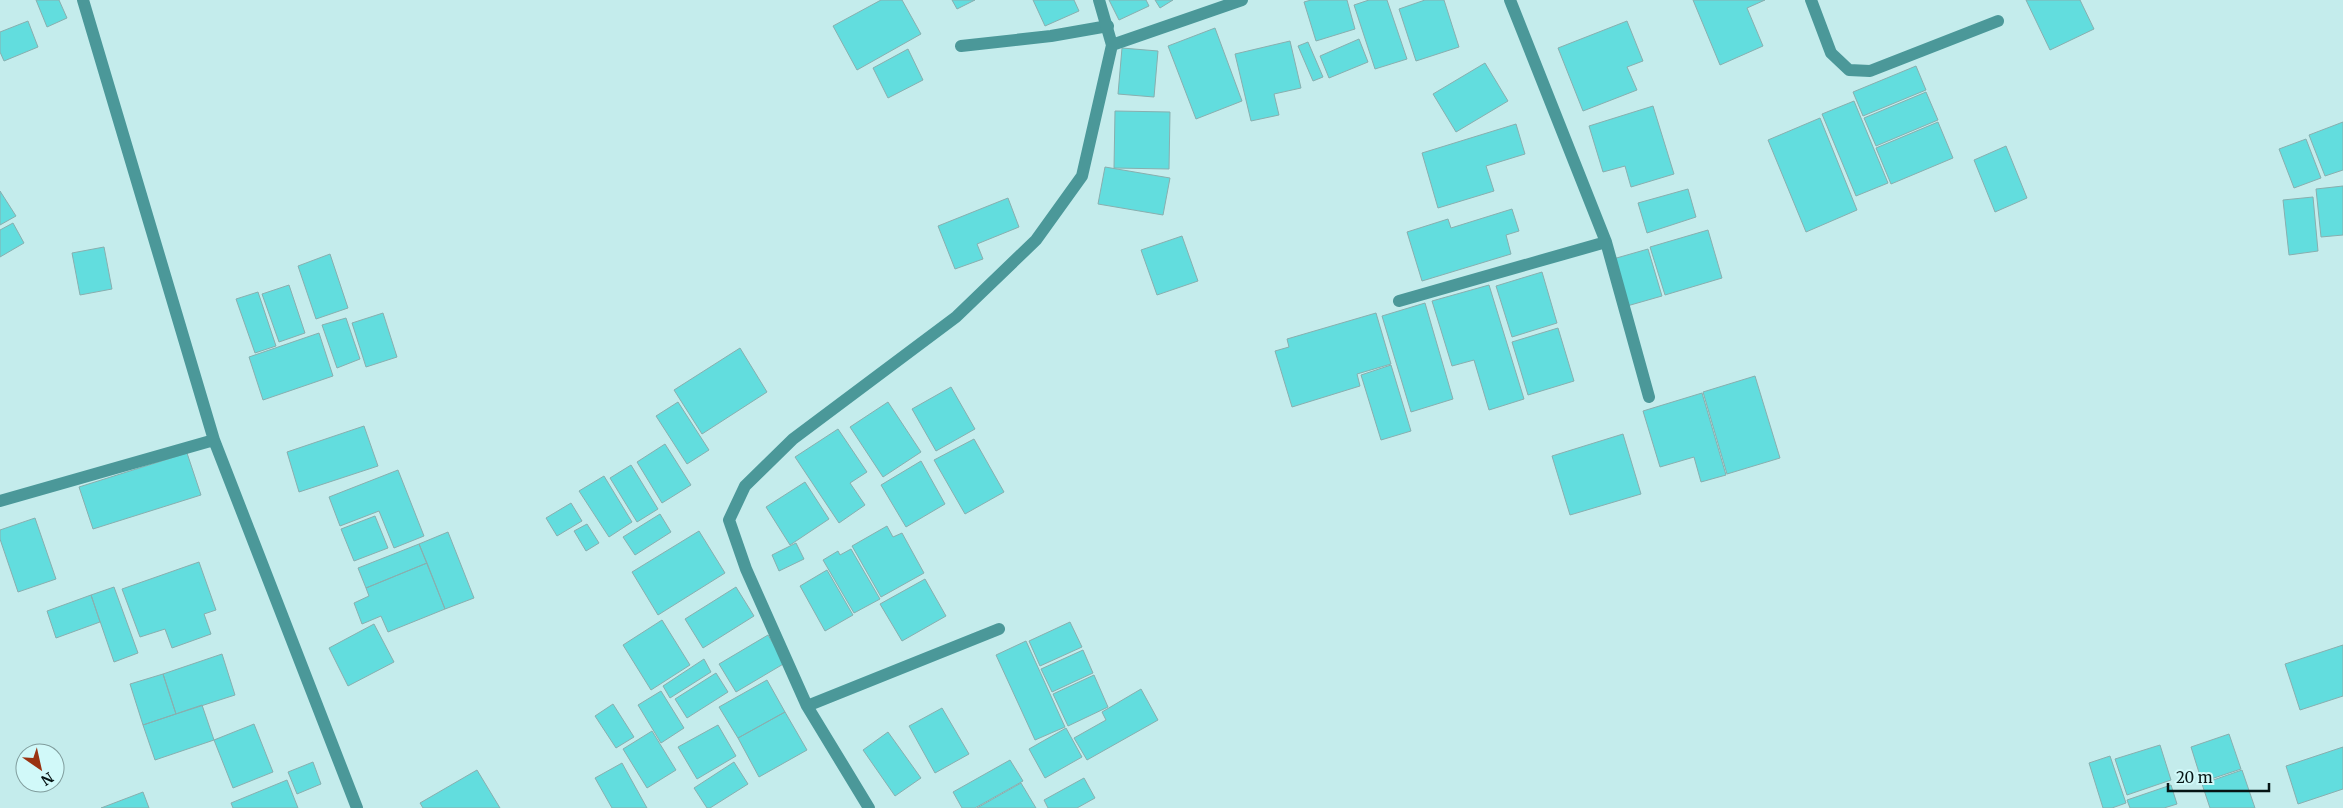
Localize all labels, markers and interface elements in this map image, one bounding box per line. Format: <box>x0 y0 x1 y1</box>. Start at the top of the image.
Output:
north arrow <box>15 743 65 793</box>
scale bar <box>2168 760 2269 792</box>
text: N <box>38 768 57 789</box>
text: 20 m <box>2176 768 2213 787</box>

